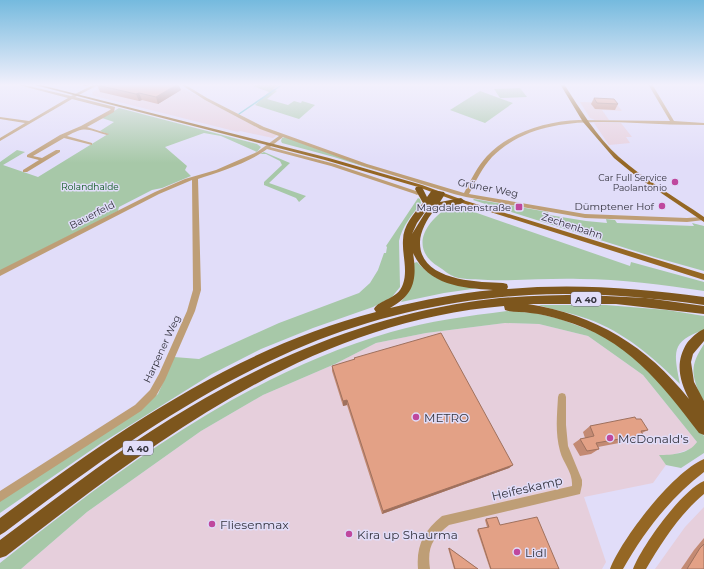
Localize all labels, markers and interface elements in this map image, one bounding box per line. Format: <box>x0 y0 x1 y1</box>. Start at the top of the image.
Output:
place label: Car Full Service Paolantonio <box>598 172 668 193</box>
street label: Grüner Weg <box>457 176 519 200</box>
marker: Car Full Service Paolantonio <box>670 177 680 187</box>
park label: Rolandhalde <box>61 181 119 192</box>
street label: Bauerfeld <box>67 198 117 232</box>
place label: Dümptener Hof <box>574 200 655 213</box>
place label: Magdalenenstraße <box>417 201 511 214</box>
marker: Dümptener Hof <box>657 201 667 211</box>
marker: Magdalenenstraße <box>514 202 524 212</box>
street label: Zechenbahn <box>540 210 604 242</box>
road number: A 40 <box>571 292 601 306</box>
street label: Harpener Weg <box>141 313 183 385</box>
place label: METRO <box>424 410 469 425</box>
marker: METRO <box>411 412 421 422</box>
place label: McDonald's <box>618 431 689 446</box>
marker: McDonald's <box>605 433 615 443</box>
road number: A 40 <box>123 441 153 455</box>
street label: Heifeskamp <box>490 473 564 503</box>
place label: Fliesenmax <box>220 517 289 532</box>
marker: Fliesenmax <box>207 519 217 529</box>
place label: Kira up Shaurma <box>357 527 458 542</box>
marker: Kira up Shaurma <box>344 529 354 539</box>
place label: Lidl <box>525 545 547 560</box>
marker: Lidl <box>512 547 522 557</box>

